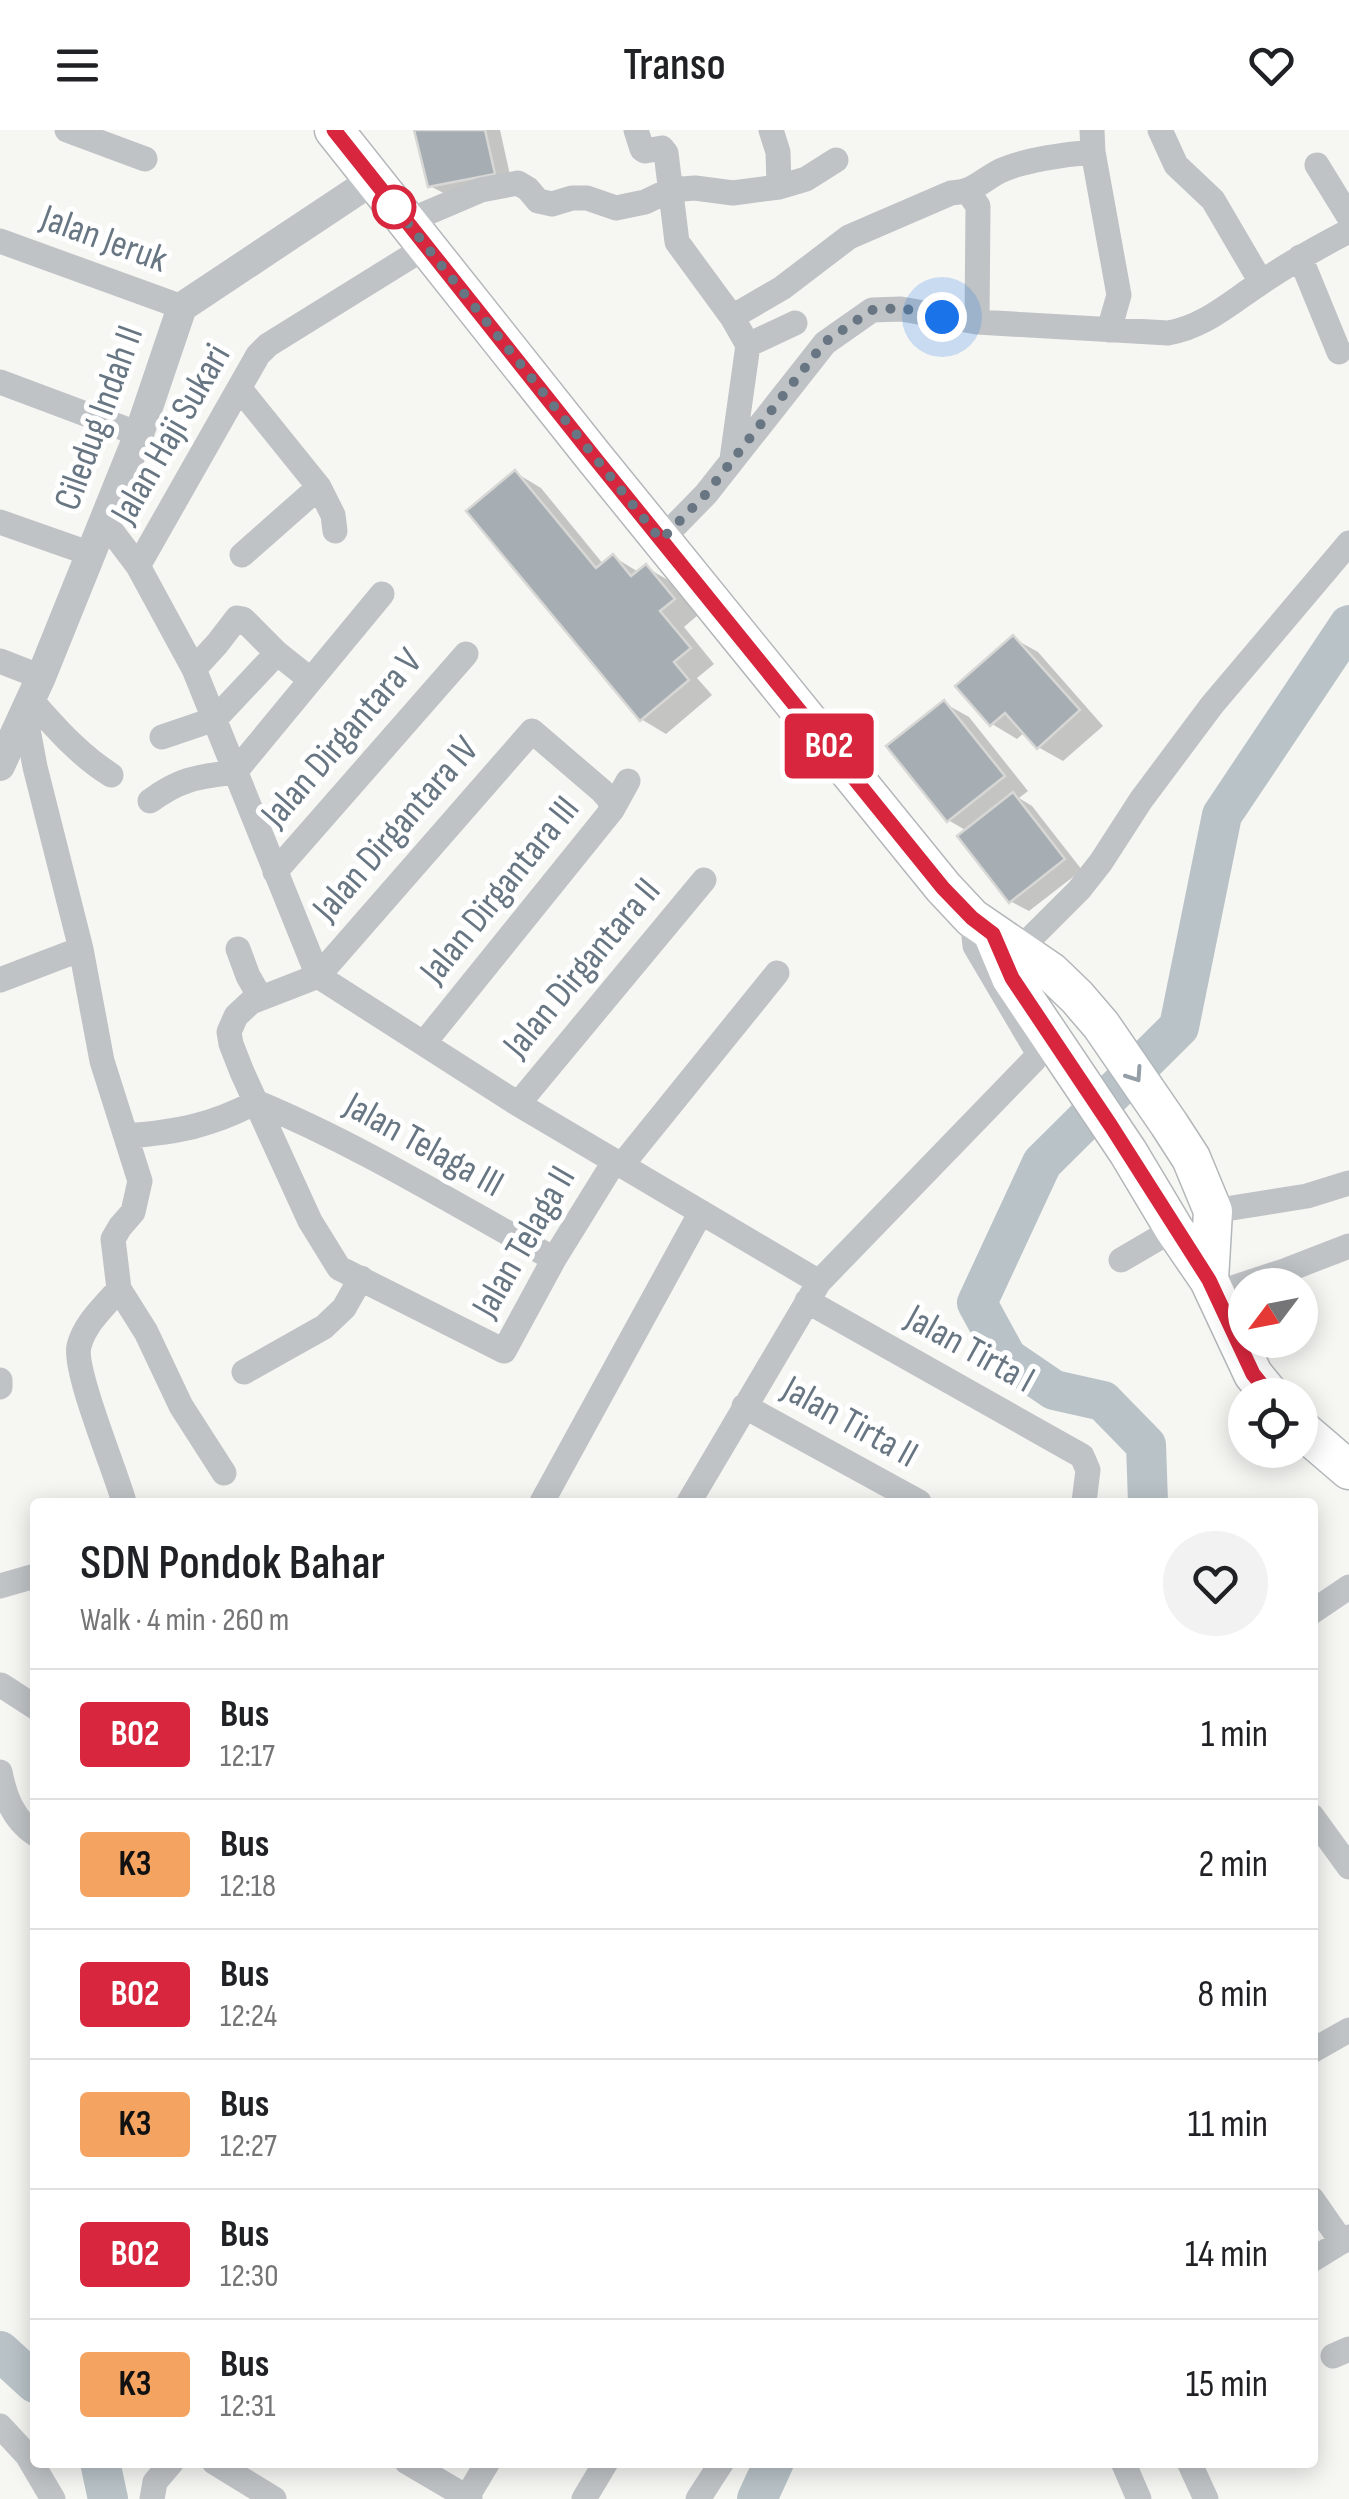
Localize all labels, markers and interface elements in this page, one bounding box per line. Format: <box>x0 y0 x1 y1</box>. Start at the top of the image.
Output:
icon: menu <box>50 38 105 93</box>
text: Transo <box>623 38 726 93</box>
icon: heart <box>1244 38 1299 93</box>
unlabelled marker <box>373 186 415 228</box>
street label: Jalan Jeruk <box>34 195 174 283</box>
your location <box>917 292 967 342</box>
street label: Ciledug Indah II <box>45 320 153 516</box>
street label: Jalan Haji Sukari <box>101 336 240 533</box>
street label: Jalan Dirgantara V <box>252 639 432 837</box>
line badge: B02 <box>772 714 886 778</box>
text: B02 <box>805 725 853 768</box>
street label: Jalan Dirgantara IV <box>303 728 488 931</box>
street label: Jalan Dirgantara III <box>411 787 589 993</box>
street label: Jalan Dirgantara II <box>494 869 670 1067</box>
one-way arrow <box>1123 1063 1141 1082</box>
street label: Jalan Telaga III <box>336 1082 511 1207</box>
street label: Jalan Telaga II <box>462 1158 585 1326</box>
north arrow <box>1228 1268 1318 1358</box>
map controls <box>1228 1268 1318 1468</box>
street label: Jalan Tirta I <box>897 1295 1042 1403</box>
street label: Jalan Tirta II <box>774 1366 926 1477</box>
button: locate <box>1228 1378 1318 1468</box>
button: heart <box>1163 1531 1268 1636</box>
text: SDN Pondok Bahar <box>80 1535 385 1592</box>
text: Walk · 4 min · 260 m <box>80 1601 289 1640</box>
text: Bus <box>220 1692 269 1737</box>
text: 1 min <box>1201 1712 1268 1757</box>
text: B02 <box>111 1713 159 1756</box>
text: 12:17 <box>220 1737 275 1776</box>
text: Bus <box>220 1822 269 1867</box>
text: 2 min <box>1199 1842 1268 1887</box>
text: K3 <box>119 1843 151 1886</box>
text: 12:18 <box>220 1867 276 1906</box>
text: Bus <box>220 1952 269 1997</box>
text: 8 min <box>1198 1972 1268 2017</box>
text: B02 <box>111 1973 159 2016</box>
text: 12:24 <box>220 1997 277 2036</box>
text: Bus <box>220 2082 269 2127</box>
text: 11 min <box>1188 2102 1268 2147</box>
text: K3 <box>119 2103 151 2146</box>
text: 12:27 <box>220 2127 277 2166</box>
text: Bus <box>220 2212 269 2257</box>
text: 14 min <box>1185 2232 1268 2277</box>
text: B02 <box>111 2233 159 2276</box>
text: 12:30 <box>220 2257 278 2296</box>
text: Bus <box>220 2342 269 2387</box>
text: 15 min <box>1186 2362 1268 2407</box>
text: K3 <box>119 2363 151 2406</box>
text: 12:31 <box>220 2387 275 2426</box>

